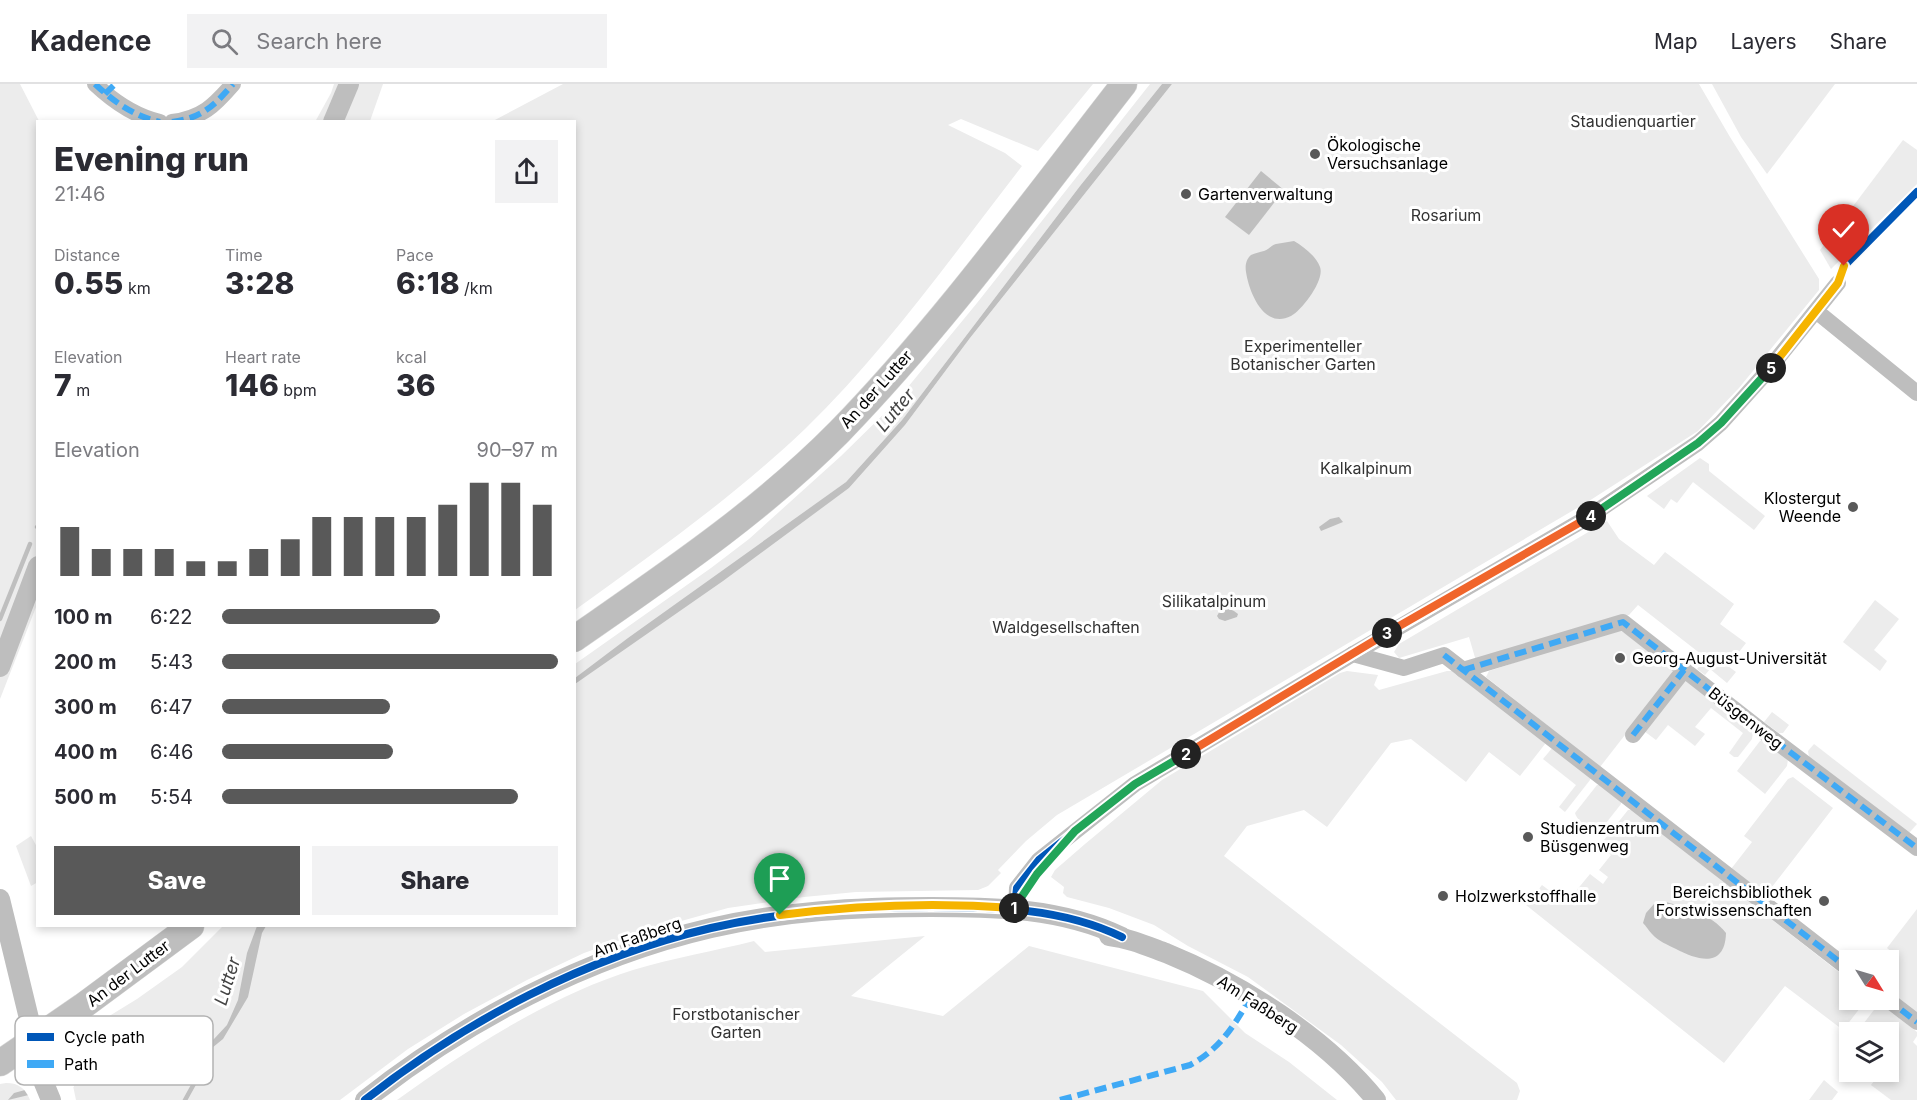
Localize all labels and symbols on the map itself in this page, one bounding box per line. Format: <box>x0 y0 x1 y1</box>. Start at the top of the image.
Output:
park label: Staudienquartier <box>1570 111 1696 131</box>
place label: Ökologische Versuchsanlage <box>1327 135 1448 173</box>
marker: Ökologische Versuchsanlage <box>1308 147 1322 161</box>
place label: Gartenverwaltung <box>1198 184 1333 204</box>
marker: Gartenverwaltung <box>1179 187 1193 201</box>
pin <box>1818 204 1869 266</box>
park label: Rosarium <box>1411 205 1481 225</box>
park label: Experimenteller Botanischer Garten <box>1230 336 1376 374</box>
street label: An der Lutter <box>836 346 916 432</box>
pin: 5 <box>1756 353 1786 383</box>
water label: Lutter <box>871 384 919 436</box>
park label: Kalkalpinum <box>1320 458 1412 478</box>
place label: Klostergut Weende <box>1764 488 1841 526</box>
marker: Klostergut Weende <box>1846 500 1860 514</box>
pin: 4 <box>1576 501 1606 531</box>
park label: Silikatalpinum <box>1162 591 1266 611</box>
park label: Waldgesellschaften <box>992 617 1140 637</box>
pin: 3 <box>1372 618 1402 648</box>
place label: Georg-August-Universität <box>1632 648 1827 668</box>
marker: Georg-August-Universität <box>1613 651 1627 665</box>
street label: Büsgenweg <box>1705 683 1787 753</box>
pin: 2 <box>1171 739 1201 769</box>
place label: Studienzentrum Büsgenweg <box>1540 818 1660 856</box>
marker: Studienzentrum Büsgenweg <box>1521 830 1535 844</box>
pin <box>754 853 805 915</box>
place label: Bereichsbibliothek Forstwissenschaften <box>1656 882 1812 920</box>
place label: Holzwerkstoffhalle <box>1455 886 1596 906</box>
marker: Holzwerkstoffhalle <box>1436 889 1450 903</box>
pin: 1 <box>999 893 1029 923</box>
marker: Bereichsbibliothek Forstwissenschaften <box>1817 894 1831 908</box>
street label: Am Faßberg <box>590 913 684 961</box>
street label: An der Lutter <box>83 935 173 1011</box>
north arrow <box>1839 950 1899 1010</box>
water label: Lutter <box>210 953 245 1008</box>
street label: Am Faßberg <box>1214 971 1302 1037</box>
park label: Forstbotanischer Garten <box>672 1004 800 1042</box>
legend <box>15 1016 213 1085</box>
text: Cycle path <box>64 1027 145 1047</box>
text: Path <box>64 1054 98 1074</box>

